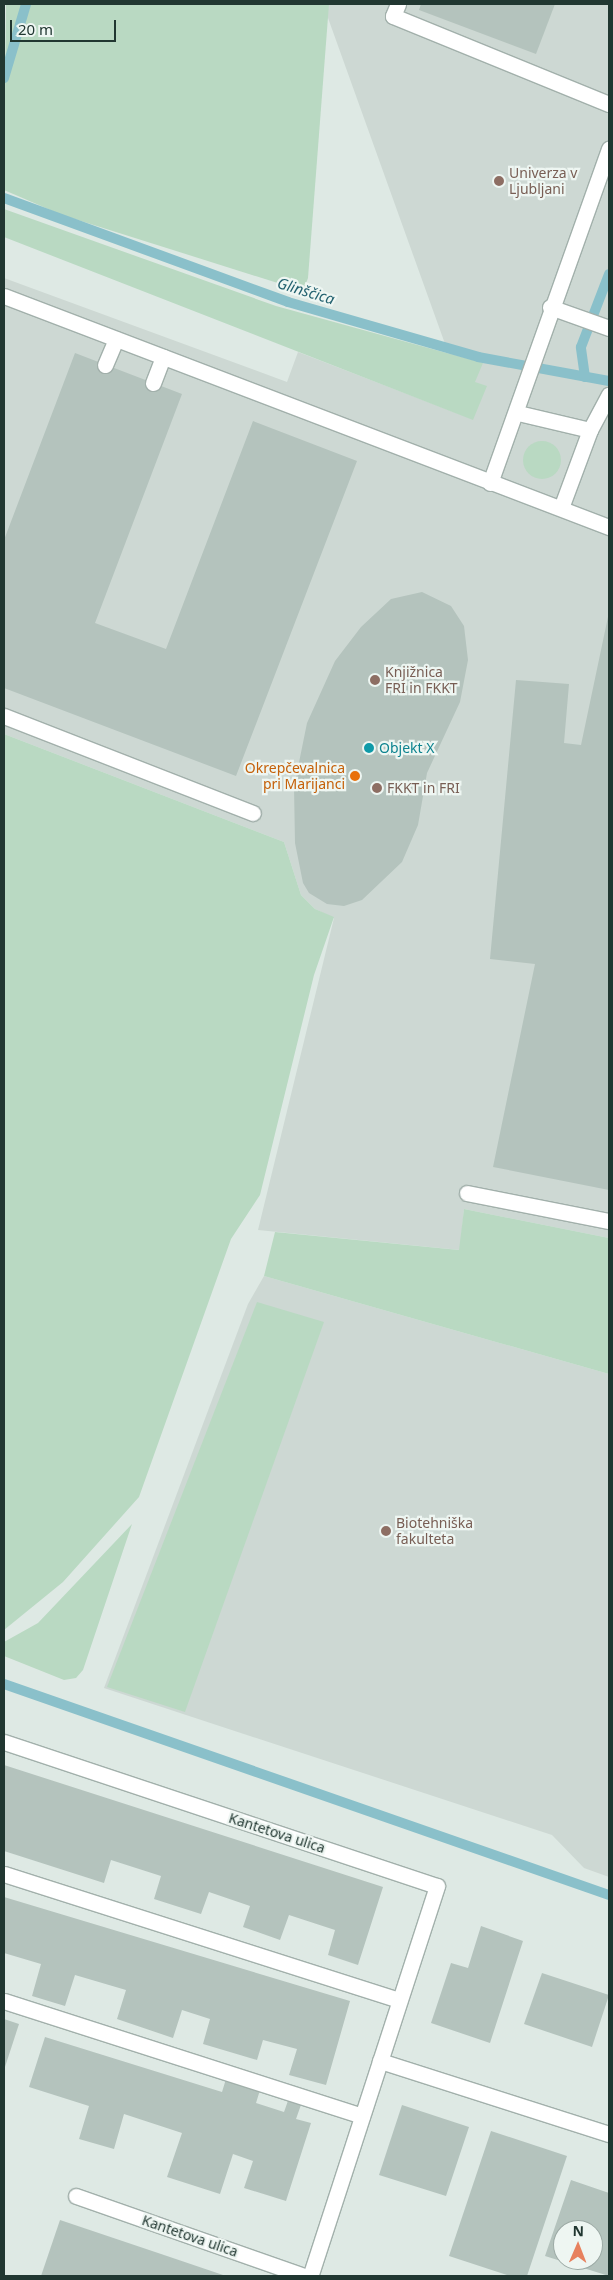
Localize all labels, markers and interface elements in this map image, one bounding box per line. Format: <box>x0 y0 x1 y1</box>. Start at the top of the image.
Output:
scale bar <box>12 10 119 42</box>
text: 20 m <box>18 19 53 39</box>
place label: Univerza v Ljubljani <box>509 165 577 198</box>
marker: Univerza v Ljubljani <box>493 175 505 187</box>
water label: Glinščica <box>275 274 337 308</box>
place label: Knjižnica FRI in FKKT <box>385 664 458 696</box>
marker: Knjižnica FRI in FKKT <box>369 674 381 686</box>
place label: Objekt X <box>379 740 434 756</box>
marker: Objekt X <box>363 742 375 754</box>
place label: Okrepčevalnica pri Marijanci <box>245 760 345 792</box>
marker: Okrepčevalnica pri Marijanci <box>349 770 361 782</box>
place label: FKKT in FRI <box>387 780 460 796</box>
marker: FKKT in FRI <box>371 782 383 794</box>
place label: Biotehniška fakulteta <box>396 1515 473 1548</box>
marker: Biotehniška fakulteta <box>380 1525 392 1537</box>
street label: Kantetova ulica <box>227 1809 327 1857</box>
street label: Kantetova ulica <box>140 2212 240 2260</box>
north arrow <box>553 2220 603 2270</box>
text: N <box>572 2221 584 2240</box>

